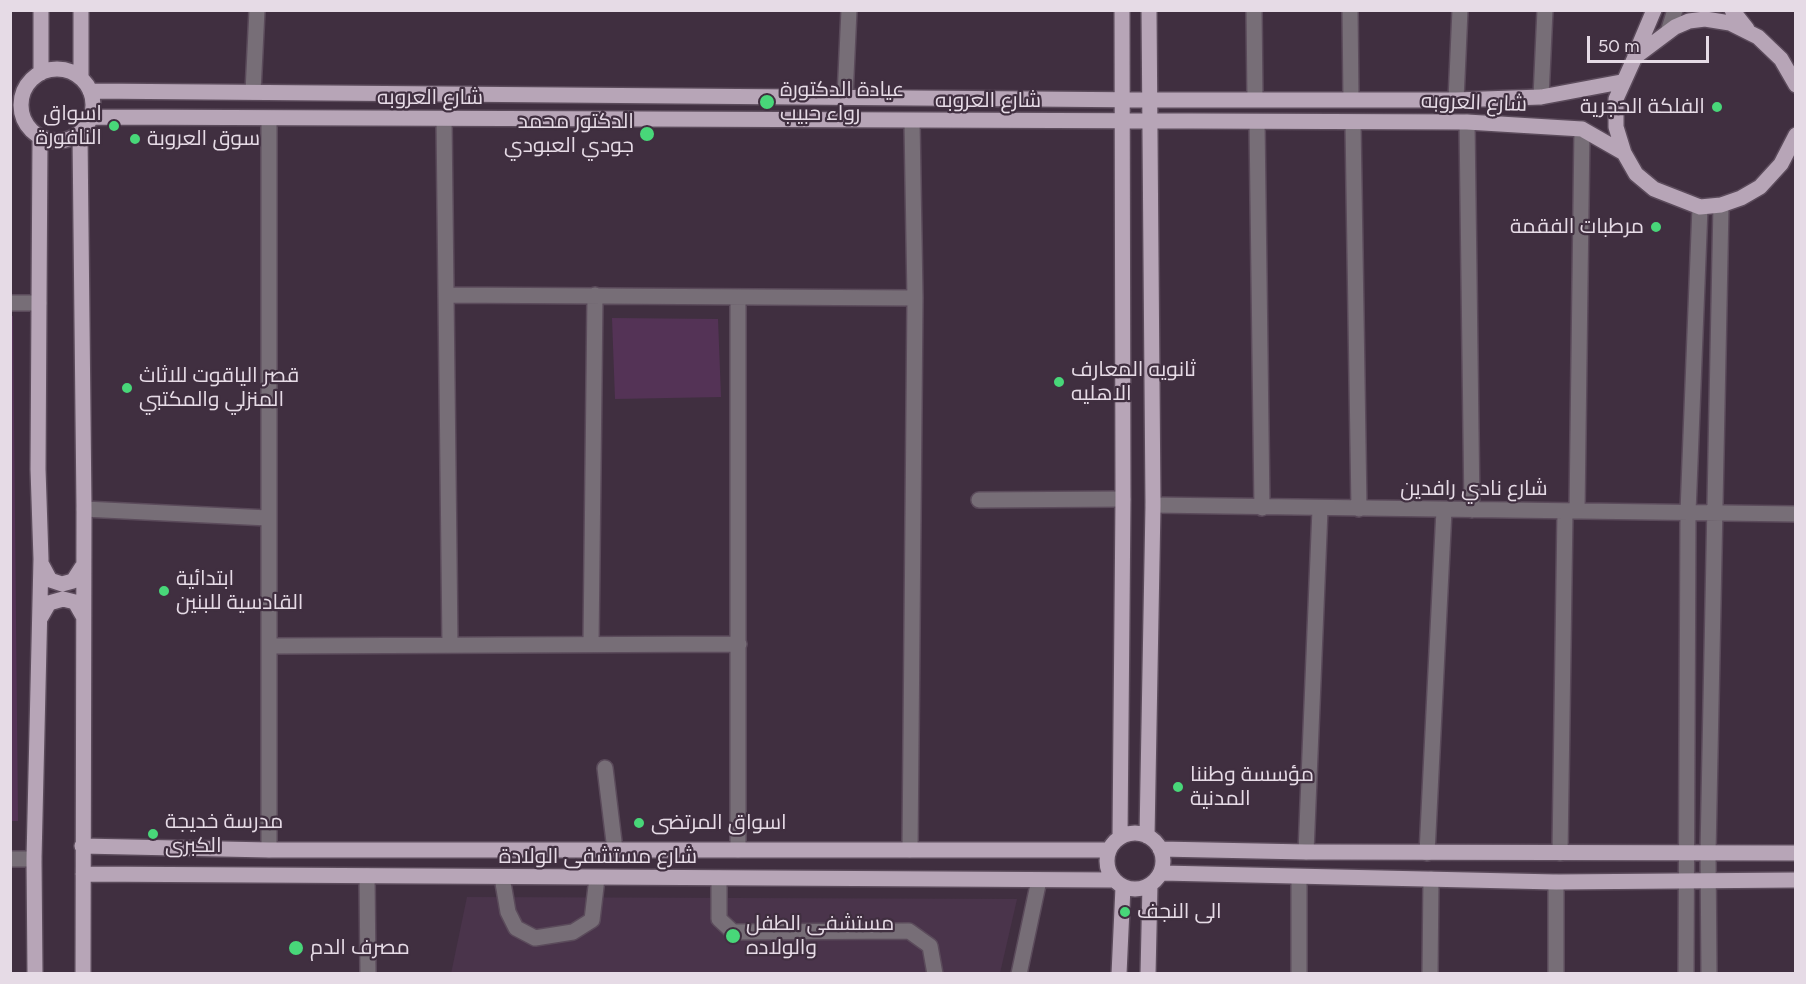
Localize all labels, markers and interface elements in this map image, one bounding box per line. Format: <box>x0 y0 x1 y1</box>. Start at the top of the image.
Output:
scale bar <box>1590 24 1712 62</box>
text: 50 m <box>1598 35 1640 57</box>
place label: عيادة الدكتورة رواء حبيب <box>780 77 904 127</box>
street label: شارع العروبه <box>377 85 483 111</box>
street label: شارع العروبه <box>935 88 1041 114</box>
street label: شارع العروبه <box>1421 89 1527 117</box>
marker: عيادة الدكتورة رواء حبيب <box>758 93 776 111</box>
place label: الفلكة الحجرية <box>1580 94 1705 120</box>
marker: الفلكة الحجرية <box>1710 100 1724 114</box>
place label: اسواق النافورة <box>36 101 102 151</box>
place label: الدكتور محمد جودي العبودي <box>504 109 634 159</box>
marker: اسواق النافورة <box>107 119 121 133</box>
marker: الدكتور محمد جودي العبودي <box>638 125 656 143</box>
place label: سوق العروبة <box>147 126 260 152</box>
marker: سوق العروبة <box>128 132 142 146</box>
place label: مرطبات الفقمة <box>1510 214 1644 240</box>
marker: مرطبات الفقمة <box>1649 220 1663 234</box>
place label: ثانويه المعارف الاهليه <box>1071 357 1196 407</box>
place label: قصر الياقوت للاثاث المنزلي والمكتبي <box>139 363 299 413</box>
marker: ثانويه المعارف الاهليه <box>1052 375 1066 389</box>
marker: قصر الياقوت للاثاث المنزلي والمكتبي <box>120 381 134 395</box>
street label: شارع نادي رافدين <box>1400 476 1548 502</box>
place label: ابتدائية القادسية للبنين <box>176 566 303 616</box>
marker: ابتدائية القادسية للبنين <box>157 584 171 598</box>
place label: مؤسسة وطننا المدنية <box>1190 762 1314 812</box>
marker: مؤسسة وطننا المدنية <box>1171 780 1185 794</box>
place label: مدرسة خديجة الكبرى <box>165 809 283 859</box>
place label: اسواق المرتضى <box>651 810 787 836</box>
marker: اسواق المرتضى <box>632 816 646 830</box>
marker: مدرسة خديجة الكبرى <box>146 827 160 841</box>
street label: شارع مستشفى الولادة <box>499 844 697 870</box>
place label: الى النجف <box>1137 899 1222 925</box>
marker: الى النجف <box>1118 905 1132 919</box>
place label: مستشفى الطفل والولاده <box>746 911 894 961</box>
marker: مستشفى الطفل والولاده <box>724 927 742 945</box>
place label: مصرف الدم <box>310 935 410 961</box>
marker: مصرف الدم <box>287 939 305 957</box>

